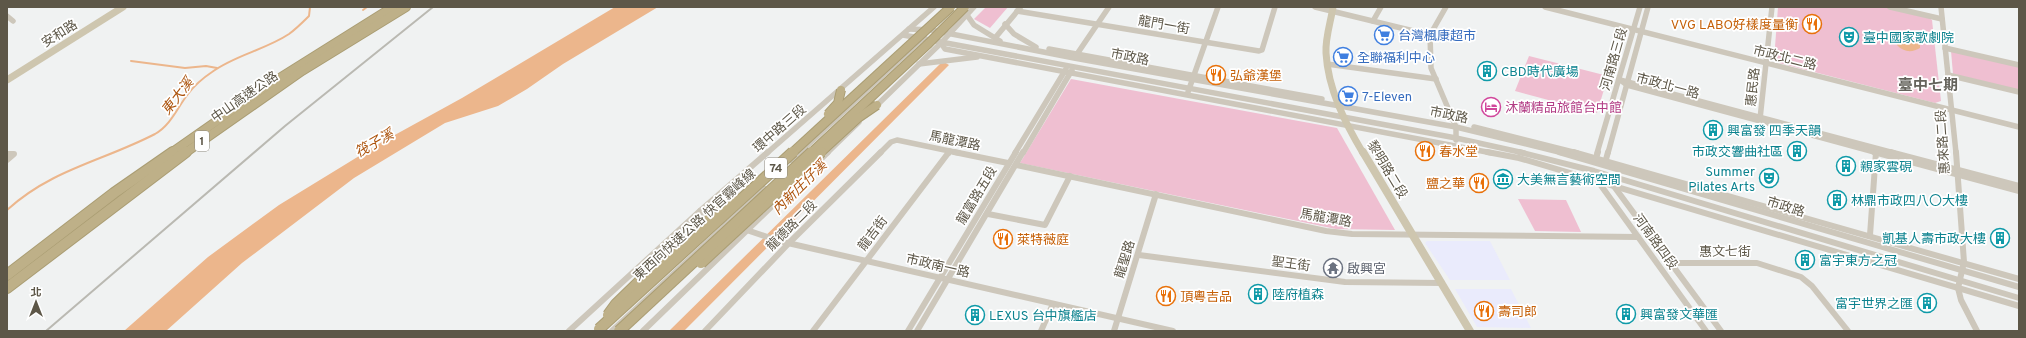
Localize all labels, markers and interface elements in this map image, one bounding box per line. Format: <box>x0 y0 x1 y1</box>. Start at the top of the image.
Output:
street label: 龍門一街 <box>1137 13 1191 38</box>
restaurant icon: VVG LABO好樣度量衡 <box>1801 13 1823 35</box>
place label: VVG LABO好樣度量衡 <box>1671 17 1798 34</box>
street label: 安和路 <box>39 18 81 52</box>
supermarket icon: 台灣楓康超市 <box>1373 24 1395 46</box>
street label: 河南路三段 <box>1598 26 1632 93</box>
theatre icon: 臺中國家歌劇院 <box>1838 26 1860 48</box>
place label: 台灣楓康超市 <box>1398 28 1476 45</box>
place label: 臺中國家歌劇院 <box>1863 30 1954 47</box>
street label: 市政北二路 <box>1751 42 1818 75</box>
street label: 市政路 <box>1109 45 1150 70</box>
supermarket icon: 全聯福利中心 <box>1332 46 1354 68</box>
place label: 全聯福利中心 <box>1357 51 1435 67</box>
building icon: CBD時代廣場 <box>1476 60 1498 82</box>
restaurant icon: 弘爺漢堡 <box>1205 64 1227 86</box>
place label: CBD時代廣場 <box>1501 64 1579 81</box>
street label: 惠民路 <box>1744 67 1764 107</box>
street label: 中山高速公路 <box>208 68 282 127</box>
place label: 弘爺漢堡 <box>1230 69 1282 85</box>
street label: 市政北一路 <box>1634 70 1701 103</box>
water label: 東大溪 <box>159 74 199 119</box>
district label: 臺中七期 <box>1898 77 1958 96</box>
supermarket icon: 7-Eleven <box>1337 85 1359 107</box>
place label: 7-Eleven <box>1362 90 1412 106</box>
hotel icon: 沐蘭精品旅館台中館 <box>1480 96 1502 118</box>
place label: 沐蘭精品旅館台中館 <box>1505 100 1622 117</box>
street label: 環中路三段 <box>751 102 810 157</box>
street label: 市政路 <box>1428 103 1469 128</box>
street label: 惠來路二段 <box>1934 109 1954 175</box>
building icon: 興富發 四季天韻 <box>1702 119 1724 141</box>
place label: 興富發 四季天韻 <box>1727 123 1821 140</box>
water label: 筏子溪 <box>352 125 399 162</box>
street label: 馬龍潭路 <box>927 128 982 155</box>
road number: 1 <box>195 131 209 151</box>
street label: 黎明路二段 <box>1363 138 1411 202</box>
restaurant icon: 春水堂 <box>1414 140 1436 162</box>
building icon: 市政交響曲社區 <box>1786 140 1808 162</box>
place label: 市政交響曲社區 <box>1692 144 1783 161</box>
place label: 春水堂 <box>1439 145 1478 161</box>
building icon: 親家雲硯 <box>1835 155 1857 177</box>
water label: 內新庄仔溪 <box>769 156 832 219</box>
road number: 74 <box>765 158 787 178</box>
place label: 親家雲硯 <box>1860 159 1912 176</box>
street label: 龍富路五段 <box>953 164 1001 228</box>
place label: Summer Pilates Arts <box>1688 165 1755 196</box>
street label: 東西向快速公路 快官霧峰線 <box>630 166 760 285</box>
theatre icon: Summer Pilates Arts <box>1758 167 1780 189</box>
museum icon: 大美無言藝術空間 <box>1492 168 1514 190</box>
restaurant icon: 鹽之華 <box>1468 172 1490 194</box>
place label: 大美無言藝術空間 <box>1517 172 1621 189</box>
place label: 鹽之華 <box>1426 177 1465 193</box>
building icon: 林鼎市政四八〇大樓 <box>1826 189 1848 211</box>
place label: 林鼎市政四八〇大樓 <box>1851 193 1968 210</box>
street label: 市政路 <box>1764 194 1807 221</box>
street label: 龍德路二段 <box>763 197 821 255</box>
street label: 馬龍潭路 <box>1299 206 1353 231</box>
street label: 河南路四段 <box>1629 211 1680 273</box>
street label: 龍吉街 <box>855 213 892 255</box>
building icon: 凱基人壽市政大樓 <box>1989 227 2011 249</box>
restaurant icon: 萊特薇庭 <box>992 228 1014 250</box>
place label: 凱基人壽市政大樓 <box>1882 231 1986 248</box>
place label: 萊特薇庭 <box>1017 232 1069 249</box>
street label: 龍聖路 <box>1112 238 1139 281</box>
street label: 惠文七街 <box>1699 244 1751 261</box>
building icon: 富宇東方之冠 <box>1794 249 1816 271</box>
street label: 市政南一路 <box>904 251 971 282</box>
place label: 富宇東方之冠 <box>1819 253 1897 270</box>
street label: 聖王街 <box>1270 254 1311 276</box>
temple icon: 啟興宮 <box>1322 257 1344 279</box>
place label: 啟興宮 <box>1347 261 1386 278</box>
north arrow <box>16 282 56 322</box>
building icon: 陸府植森 <box>1247 283 1269 305</box>
restaurant icon: 頂粵吉品 <box>1155 285 1177 307</box>
text: 北 <box>31 286 42 300</box>
place label: 陸府植森 <box>1272 287 1324 304</box>
place label: 頂粵吉品 <box>1180 290 1232 306</box>
building icon: 富宇世界之匯 <box>1916 292 1938 314</box>
place label: 富宇世界之匯 <box>1835 296 1913 313</box>
restaurant icon: 壽司郎 <box>1473 300 1495 322</box>
building icon: 興富發文華匯 <box>1615 303 1637 325</box>
building icon: LEXUS 台中旗艦店 <box>964 304 986 326</box>
place label: 壽司郎 <box>1498 305 1537 321</box>
place label: 興富發文華匯 <box>1640 307 1718 324</box>
place label: LEXUS 台中旗艦店 <box>989 308 1097 325</box>

